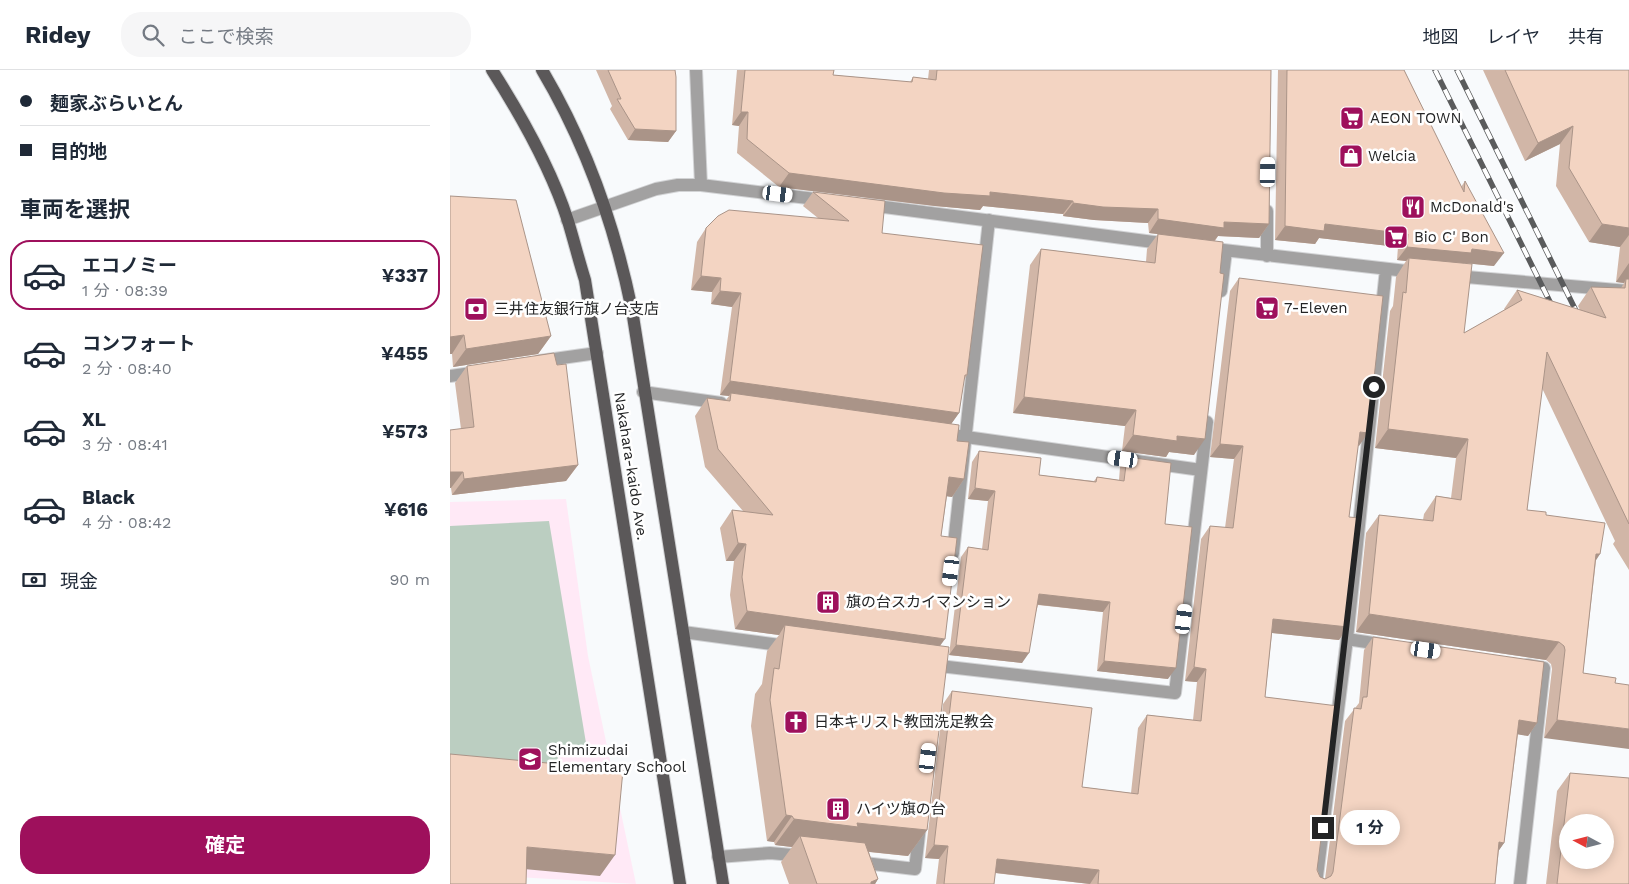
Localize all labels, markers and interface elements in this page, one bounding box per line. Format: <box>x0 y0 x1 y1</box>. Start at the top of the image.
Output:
search box <box>121 12 471 57</box>
text: Ridey <box>25 21 91 49</box>
icon: search <box>139 21 167 49</box>
text: ここで検索 <box>179 25 274 48</box>
text: 地図 <box>1423 26 1459 47</box>
text: レイヤ <box>1487 26 1540 47</box>
text: 共有 <box>1568 26 1604 47</box>
text: 麺家ぶらいとん <box>50 92 183 115</box>
supermarket icon: AEON TOWN <box>1339 105 1365 131</box>
place label: AEON TOWN <box>1370 109 1461 127</box>
text: 目的地 <box>50 140 107 163</box>
shop icon: Welcia <box>1338 143 1364 169</box>
place label: Welcia <box>1368 147 1417 165</box>
car <box>1260 157 1275 187</box>
car <box>762 185 793 203</box>
restaurant icon: McDonald's <box>1400 194 1426 220</box>
text: 車両を選択 <box>20 197 130 222</box>
place label: McDonald's <box>1430 198 1514 216</box>
supermarket icon: Bio C' Bon <box>1383 224 1409 250</box>
place label: Bio C' Bon <box>1414 228 1489 246</box>
icon: car <box>22 253 67 298</box>
text: エコノミー <box>82 254 177 277</box>
text: ¥337 <box>382 264 428 287</box>
text: 1 分 · 08:39 <box>82 281 168 300</box>
supermarket icon: 7-Eleven <box>1254 295 1280 321</box>
bank icon: 三井住友銀行旗ノ台支店 <box>463 296 489 322</box>
place label: 7-Eleven <box>1284 299 1348 317</box>
place label: 三井住友銀行旗ノ台支店 <box>494 300 659 318</box>
icon: car <box>22 331 67 376</box>
text: コンフォート <box>82 332 195 355</box>
text: ¥455 <box>381 342 428 365</box>
text: 2 分 · 08:40 <box>82 359 172 378</box>
route start <box>1363 376 1385 398</box>
street label: Nakahara-kaido Ave. <box>610 391 652 541</box>
text: XL <box>82 408 106 431</box>
icon: car <box>22 409 67 454</box>
text: ¥573 <box>382 420 428 443</box>
text: 3 分 · 08:41 <box>82 435 168 454</box>
car <box>1107 449 1138 469</box>
text: Black <box>82 486 135 509</box>
icon: car <box>22 487 67 532</box>
text: ¥616 <box>384 498 428 521</box>
text: 4 分 · 08:42 <box>82 513 171 532</box>
car <box>941 555 960 587</box>
icon: cash <box>20 566 48 594</box>
text: 現金 <box>60 570 98 593</box>
text: 90 m <box>389 570 430 589</box>
building icon: 旗の台スカイマンション <box>815 589 841 615</box>
place label: 旗の台スカイマンション <box>846 593 1011 611</box>
car <box>1174 603 1193 635</box>
car <box>1410 640 1441 660</box>
church icon: 日本キリスト教団洗足教会 <box>783 709 809 735</box>
place label: 日本キリスト教団洗足教会 <box>814 713 994 731</box>
place label: Shimizudai Elementary School <box>548 741 687 776</box>
car <box>918 742 937 774</box>
school or university icon: Shimizudai Elementary School <box>517 746 543 772</box>
building icon: ハイツ旗の台 <box>825 796 851 822</box>
place label: ハイツ旗の台 <box>856 800 946 818</box>
callout: 1 分 <box>1340 810 1400 846</box>
north arrow <box>1559 814 1614 869</box>
map controls <box>1559 814 1614 869</box>
button: 確定 <box>20 816 430 874</box>
route end <box>1312 817 1334 839</box>
text: 1 分 <box>1356 818 1384 837</box>

